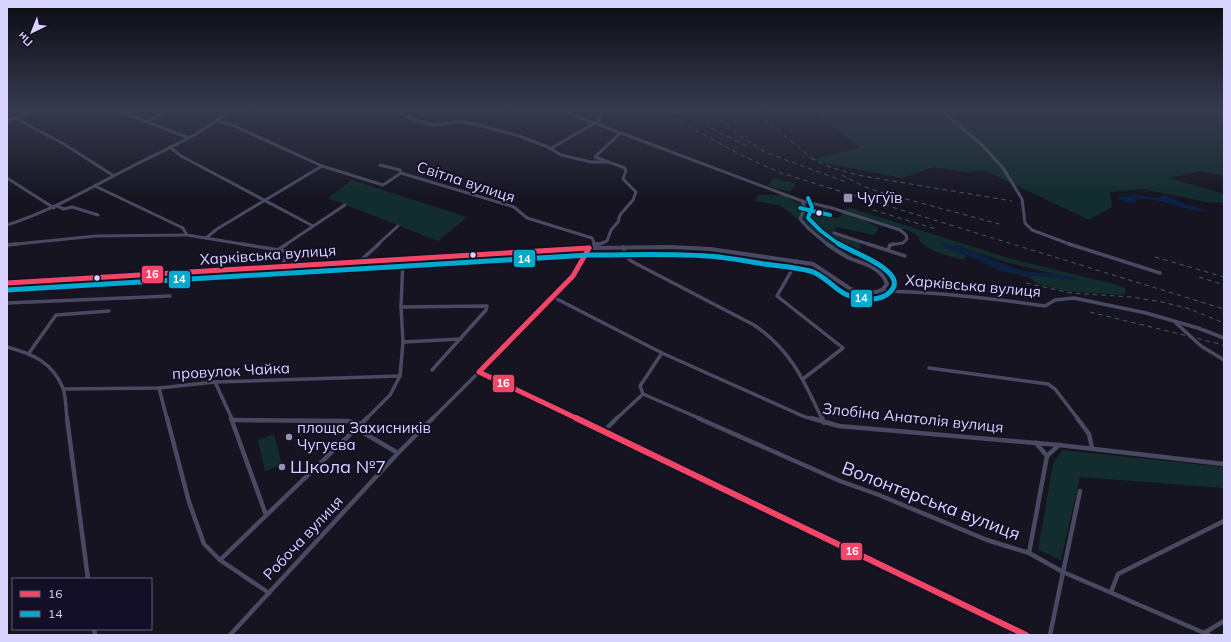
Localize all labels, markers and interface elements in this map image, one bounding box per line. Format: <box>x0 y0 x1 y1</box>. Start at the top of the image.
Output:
north arrow <box>12 12 52 52</box>
text: Пн <box>15 29 36 50</box>
street label: Світла вулиця <box>415 157 518 206</box>
place label: Чугу́їв <box>857 188 902 207</box>
marker: Чугу́їв <box>842 192 854 204</box>
unlabelled marker <box>814 208 824 218</box>
street label: Харківська вулиця <box>199 240 337 269</box>
line badge: 14 <box>513 249 536 268</box>
unlabelled marker <box>468 250 478 260</box>
text: 14 <box>517 252 531 266</box>
line badge: 16 <box>141 265 164 284</box>
text: 16 <box>145 267 159 281</box>
line badge: 14 <box>168 270 191 289</box>
street label: Харківська вулиця <box>904 270 1042 301</box>
text: 14 <box>172 272 186 286</box>
unlabelled marker <box>92 273 102 283</box>
line badge: 14 <box>850 289 873 308</box>
text: 14 <box>854 291 868 305</box>
street label: провулок Чайка <box>172 358 290 383</box>
line badge: 16 <box>492 374 515 393</box>
text: 16 <box>496 376 510 390</box>
street label: Злобіна Анатолія вулиця <box>821 399 1005 436</box>
place label: площа Захисників Чугуєва <box>297 418 431 454</box>
marker: площа Захисників Чугуєва <box>284 432 294 442</box>
place label: Школа №7 <box>290 455 386 478</box>
street label: Волонтерська вулиця <box>839 456 1024 545</box>
marker: Школа №7 <box>277 462 287 472</box>
street label: Робоча вулиця <box>259 492 347 584</box>
line badge: 16 <box>840 542 863 561</box>
text: 16 <box>845 544 859 558</box>
legend <box>12 578 152 630</box>
text: 16 <box>48 586 62 601</box>
text: 14 <box>48 606 62 621</box>

